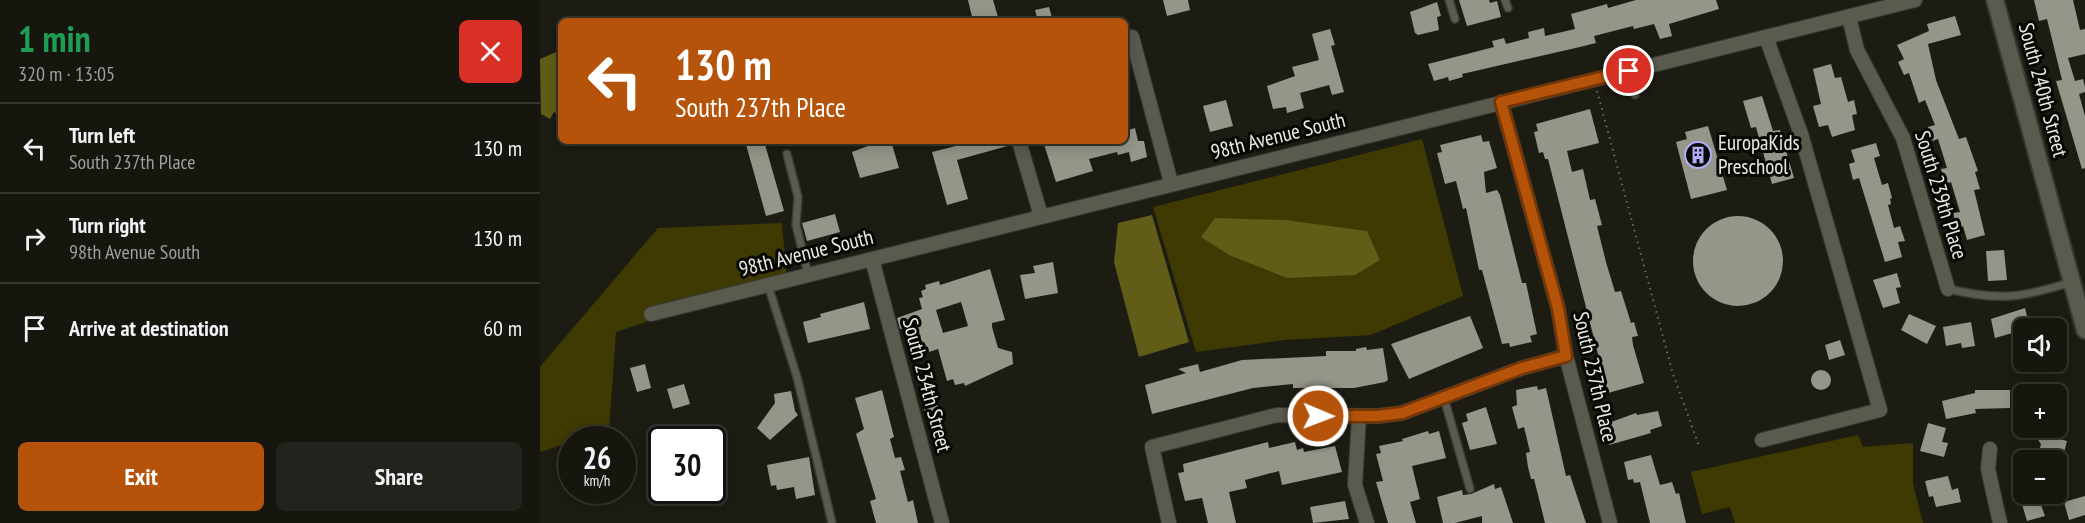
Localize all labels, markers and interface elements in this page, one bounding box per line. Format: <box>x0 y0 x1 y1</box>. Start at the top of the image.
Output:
text: 1 min <box>18 15 91 62</box>
button: close <box>459 20 522 83</box>
street label: South 240th Street <box>2013 20 2074 160</box>
text: 130 m <box>675 37 772 92</box>
icon: left <box>576 42 654 120</box>
pin <box>1603 45 1654 96</box>
icon: arrive <box>1612 54 1645 87</box>
text: 320 m · 13:05 <box>18 61 115 87</box>
text: South 237th Place <box>675 90 846 124</box>
street label: 98th Avenue South <box>1208 106 1348 165</box>
text: Turn left <box>69 121 135 149</box>
street label: South 239th Place <box>1909 127 1974 262</box>
place label: EuropaKids Preschool <box>1718 129 1800 180</box>
icon: left <box>18 132 51 165</box>
text: 130 m <box>473 134 522 162</box>
building icon: EuropaKids Preschool <box>1683 140 1713 170</box>
text: South 237th Place <box>69 149 196 175</box>
text: Turn right <box>69 211 146 239</box>
icon: right <box>18 222 51 255</box>
street label: 98th Avenue South <box>736 223 876 282</box>
text: 130 m <box>473 224 522 252</box>
text: 98th Avenue South <box>69 239 200 265</box>
street label: South 237th Place <box>1567 309 1624 445</box>
icon: arrive <box>18 312 51 345</box>
text: Arrive at destination <box>69 314 229 342</box>
text: 60 m <box>483 314 522 342</box>
street label: South 234th Street <box>897 315 958 455</box>
map controls <box>2013 318 2067 504</box>
button: sound <box>2013 318 2067 372</box>
position arrow <box>1286 384 1350 448</box>
button: + <box>2013 384 2067 438</box>
speed limit sign: 30 <box>648 426 726 504</box>
text: 26 <box>583 438 611 477</box>
button: Exit <box>18 442 264 511</box>
button: Share <box>276 442 522 511</box>
button: − <box>2013 450 2067 504</box>
text: km/h <box>584 471 610 490</box>

